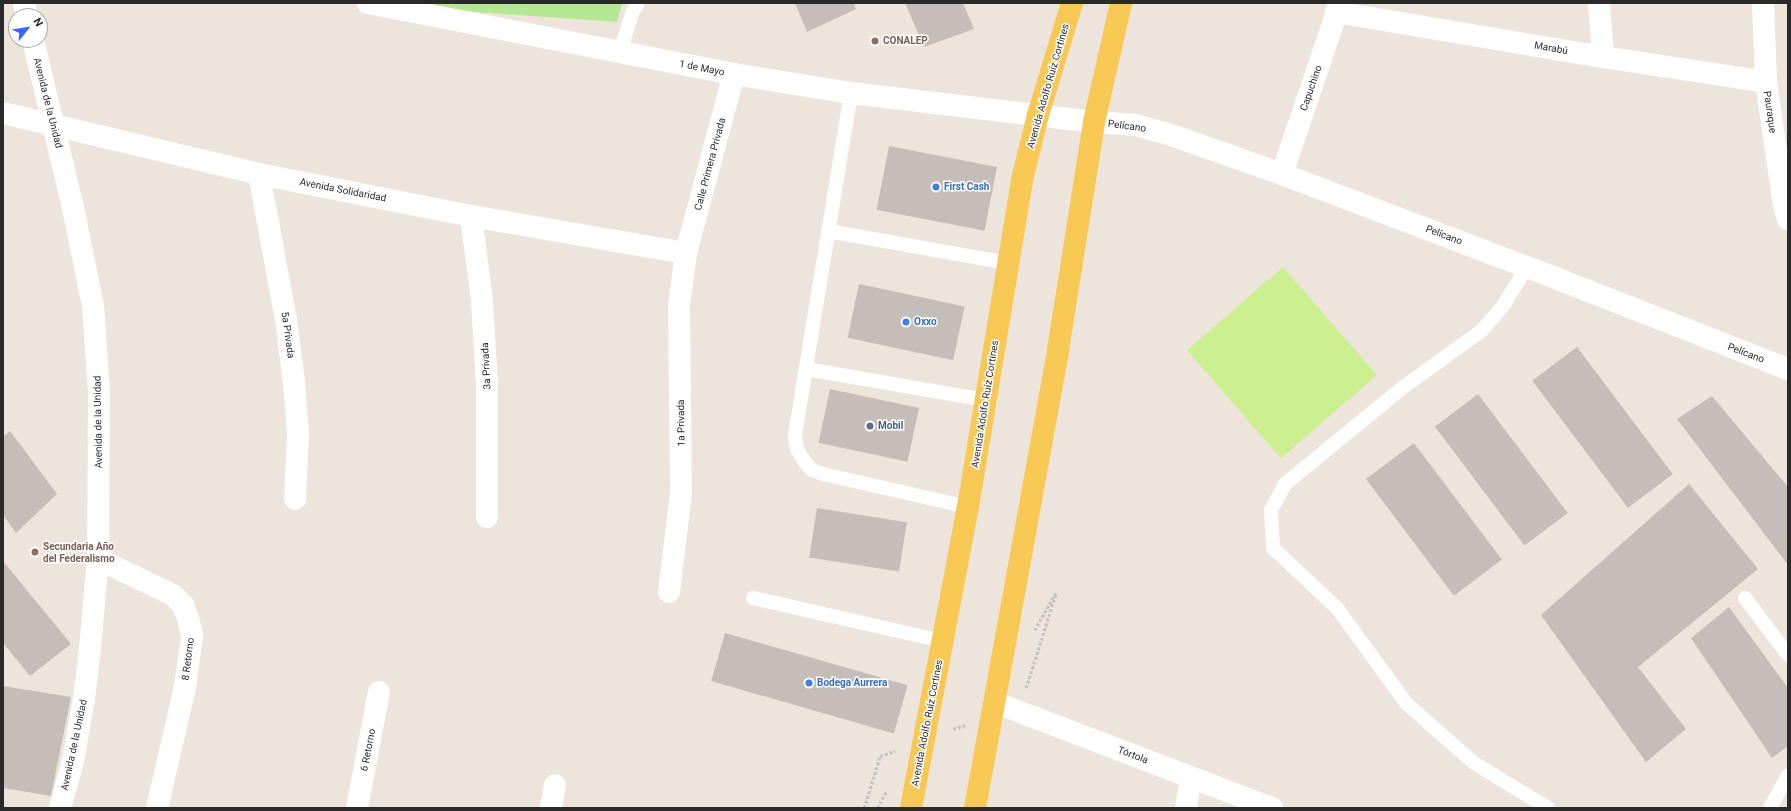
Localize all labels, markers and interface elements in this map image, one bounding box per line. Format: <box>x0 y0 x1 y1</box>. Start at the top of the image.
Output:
north arrow <box>8 8 48 48</box>
text: N <box>30 16 46 29</box>
street label: Avenida Adolfo Ruíz Cortines <box>1024 22 1072 150</box>
place label: CONALEP <box>883 35 928 47</box>
marker: CONALEP <box>870 36 880 46</box>
street label: Marabú <box>1533 39 1569 57</box>
street label: Avenida de la Unidad <box>31 57 65 149</box>
street label: 1 de Mayo <box>678 58 726 78</box>
street label: Capuchino <box>1298 64 1324 112</box>
street label: Pauraque <box>1761 90 1779 134</box>
street label: Calle Primera Privada <box>692 116 728 212</box>
street label: Pelícano <box>1107 117 1147 135</box>
street label: Avenida Solidaridad <box>299 176 387 204</box>
place label: First Cash <box>944 181 989 193</box>
marker: First Cash <box>931 182 941 192</box>
street label: Pelícano <box>1424 223 1464 247</box>
street label: 5a Privada <box>279 311 297 359</box>
place label: Oxxo <box>914 316 937 328</box>
marker: Oxxo <box>901 317 911 327</box>
street label: Avenida Adolfo Ruíz Cortines <box>969 339 1001 469</box>
street label: Pelícano <box>1726 341 1766 365</box>
street label: 3a Privada <box>479 342 493 390</box>
street label: Avenida de la Unidad <box>91 375 105 469</box>
street label: 1a Privada <box>675 399 687 447</box>
place label: Mobil <box>878 420 903 432</box>
marker: Mobil <box>865 421 875 431</box>
place label: Secundaria Año del Federalismo <box>43 540 115 564</box>
marker: Secundaria Año del Federalismo <box>30 547 40 557</box>
street label: 8 Retorno <box>179 637 197 681</box>
street label: Avenida Adolfo Ruíz Cortines <box>909 659 945 787</box>
place label: Bodega Aurrera <box>817 677 887 689</box>
marker: Bodega Aurrera <box>804 678 814 688</box>
street label: Avenida de la Unidad <box>58 698 90 792</box>
street label: 6 Retorno <box>358 728 378 772</box>
street label: Tórtola <box>1116 744 1150 766</box>

